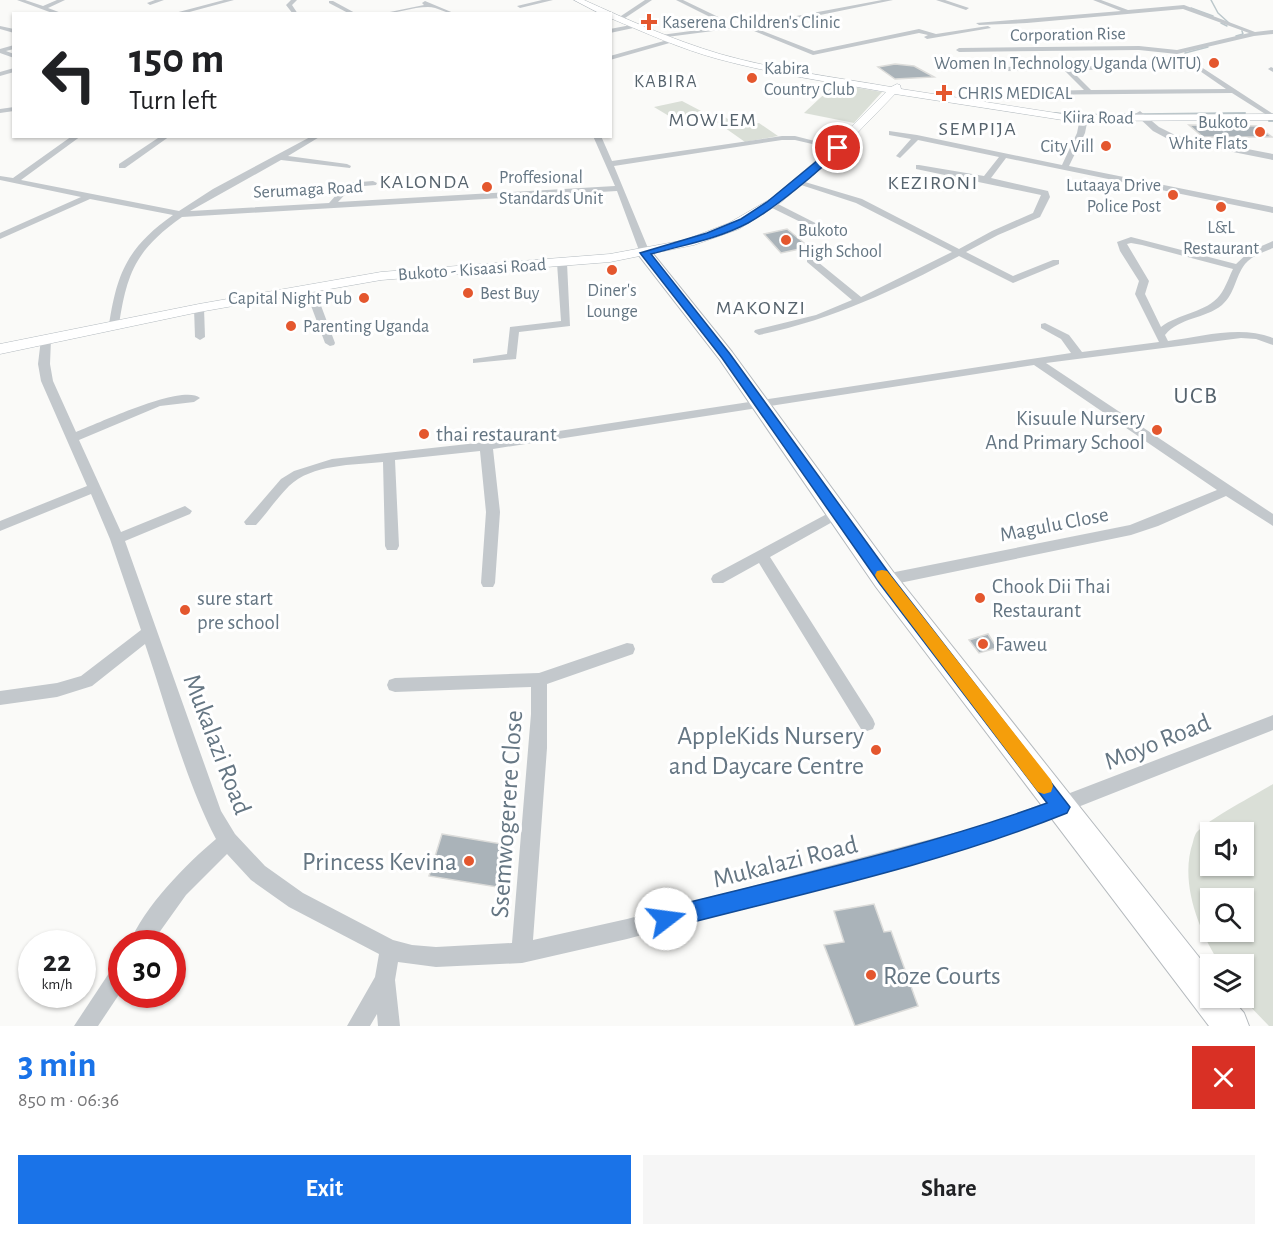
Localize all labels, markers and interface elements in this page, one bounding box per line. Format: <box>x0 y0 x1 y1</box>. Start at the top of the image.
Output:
marker: Kaserena Children's Clinic <box>640 13 658 31</box>
place label: Kaserena Children's Clinic <box>662 14 840 32</box>
street label: Corporation Rise <box>1010 25 1126 45</box>
icon: left <box>30 36 108 114</box>
text: 150 m <box>129 38 224 80</box>
place label: Women In Technology Uganda (WITU) <box>934 55 1202 73</box>
marker: Women In Technology Uganda (WITU) <box>1207 56 1221 70</box>
place label: Kabira Country Club <box>764 60 855 99</box>
marker: Kabira Country Club <box>745 71 759 85</box>
district label: KABIRA <box>634 73 698 91</box>
marker: CHRIS MEDICAL <box>935 84 953 102</box>
place label: CHRIS MEDICAL <box>958 85 1073 103</box>
text: Turn left <box>129 87 217 114</box>
street label: Kiira Road <box>1062 108 1134 128</box>
district label: MOWLEM <box>669 110 757 130</box>
place label: Bukoto White Flats <box>1169 114 1248 153</box>
district label: SEMPIJA <box>939 119 1017 139</box>
pin <box>812 122 863 173</box>
marker: Bukoto White Flats <box>1253 125 1267 139</box>
icon: arrive <box>821 131 854 164</box>
place label: City Vill <box>1040 138 1094 156</box>
marker: City Vill <box>1099 139 1113 153</box>
place label: Proffesional Standards Unit <box>499 169 603 208</box>
district label: KALONDA <box>379 172 471 192</box>
district label: KEZIRONI <box>887 173 979 193</box>
place label: Lutaaya Drive Police Post <box>1066 177 1161 216</box>
street label: Serumaga Road <box>253 178 363 202</box>
marker: Proffesional Standards Unit <box>480 180 494 194</box>
marker: Lutaaya Drive Police Post <box>1166 188 1180 202</box>
marker: L&L Restaurant <box>1214 200 1228 214</box>
place label: L&L Restaurant <box>1183 219 1259 258</box>
place label: Bukoto High School <box>798 222 882 261</box>
marker: Bukoto High School <box>779 233 793 247</box>
street label: Bukoto - Kisaasi Road <box>397 256 547 284</box>
marker: Diner's Lounge <box>605 263 619 277</box>
place label: Diner's Lounge <box>586 282 638 321</box>
place label: Best Buy <box>480 285 540 303</box>
marker: Best Buy <box>461 286 475 300</box>
place label: Capital Night Pub <box>228 290 352 308</box>
marker: Capital Night Pub <box>357 291 371 305</box>
district label: MAKONZI <box>716 298 806 318</box>
place label: Parenting Uganda <box>303 318 429 336</box>
marker: Parenting Uganda <box>284 319 298 333</box>
district label: UCB <box>1174 384 1218 408</box>
place label: Kisuule Nursery And Primary School <box>985 408 1145 453</box>
marker: Kisuule Nursery And Primary School <box>1150 423 1164 437</box>
place label: thai restaurant <box>436 424 557 445</box>
marker: thai restaurant <box>417 427 431 441</box>
street label: Magulu Close <box>998 504 1110 545</box>
place label: Chook Dii Thai Restaurant <box>992 576 1110 621</box>
place label: sure start pre school <box>197 588 280 633</box>
marker: Chook Dii Thai Restaurant <box>973 591 987 605</box>
marker: sure start pre school <box>178 603 192 617</box>
place label: Faweu <box>995 634 1047 655</box>
marker: Faweu <box>976 637 990 651</box>
street label: Mukalazi Road <box>178 671 256 818</box>
street label: Ssemwogerere Close <box>487 709 527 919</box>
street label: Moyo Road <box>1101 709 1214 775</box>
place label: AppleKids Nursery and Daycare Centre <box>669 723 864 779</box>
marker: AppleKids Nursery and Daycare Centre <box>869 743 883 757</box>
map controls <box>1200 822 1254 1008</box>
button: sound <box>1200 822 1254 876</box>
street label: Mukalazi Road <box>710 831 860 892</box>
place label: Princess Kevina <box>302 849 457 875</box>
marker: Princess Kevina <box>462 854 476 868</box>
position arrow <box>634 887 698 951</box>
button: search <box>1200 888 1254 942</box>
speed limit sign: 30 <box>108 930 186 1008</box>
text: 22 <box>43 947 71 977</box>
button: layers <box>1200 954 1254 1008</box>
place label: Roze Courts <box>883 963 1001 989</box>
marker: Roze Courts <box>864 968 878 982</box>
text: km/h <box>42 977 72 992</box>
button: close <box>1192 1046 1255 1109</box>
text: 3 min <box>18 1047 96 1083</box>
text: 850 m · 06:36 <box>18 1090 119 1110</box>
button: Exit <box>18 1155 631 1224</box>
button: Share <box>643 1155 1255 1224</box>

